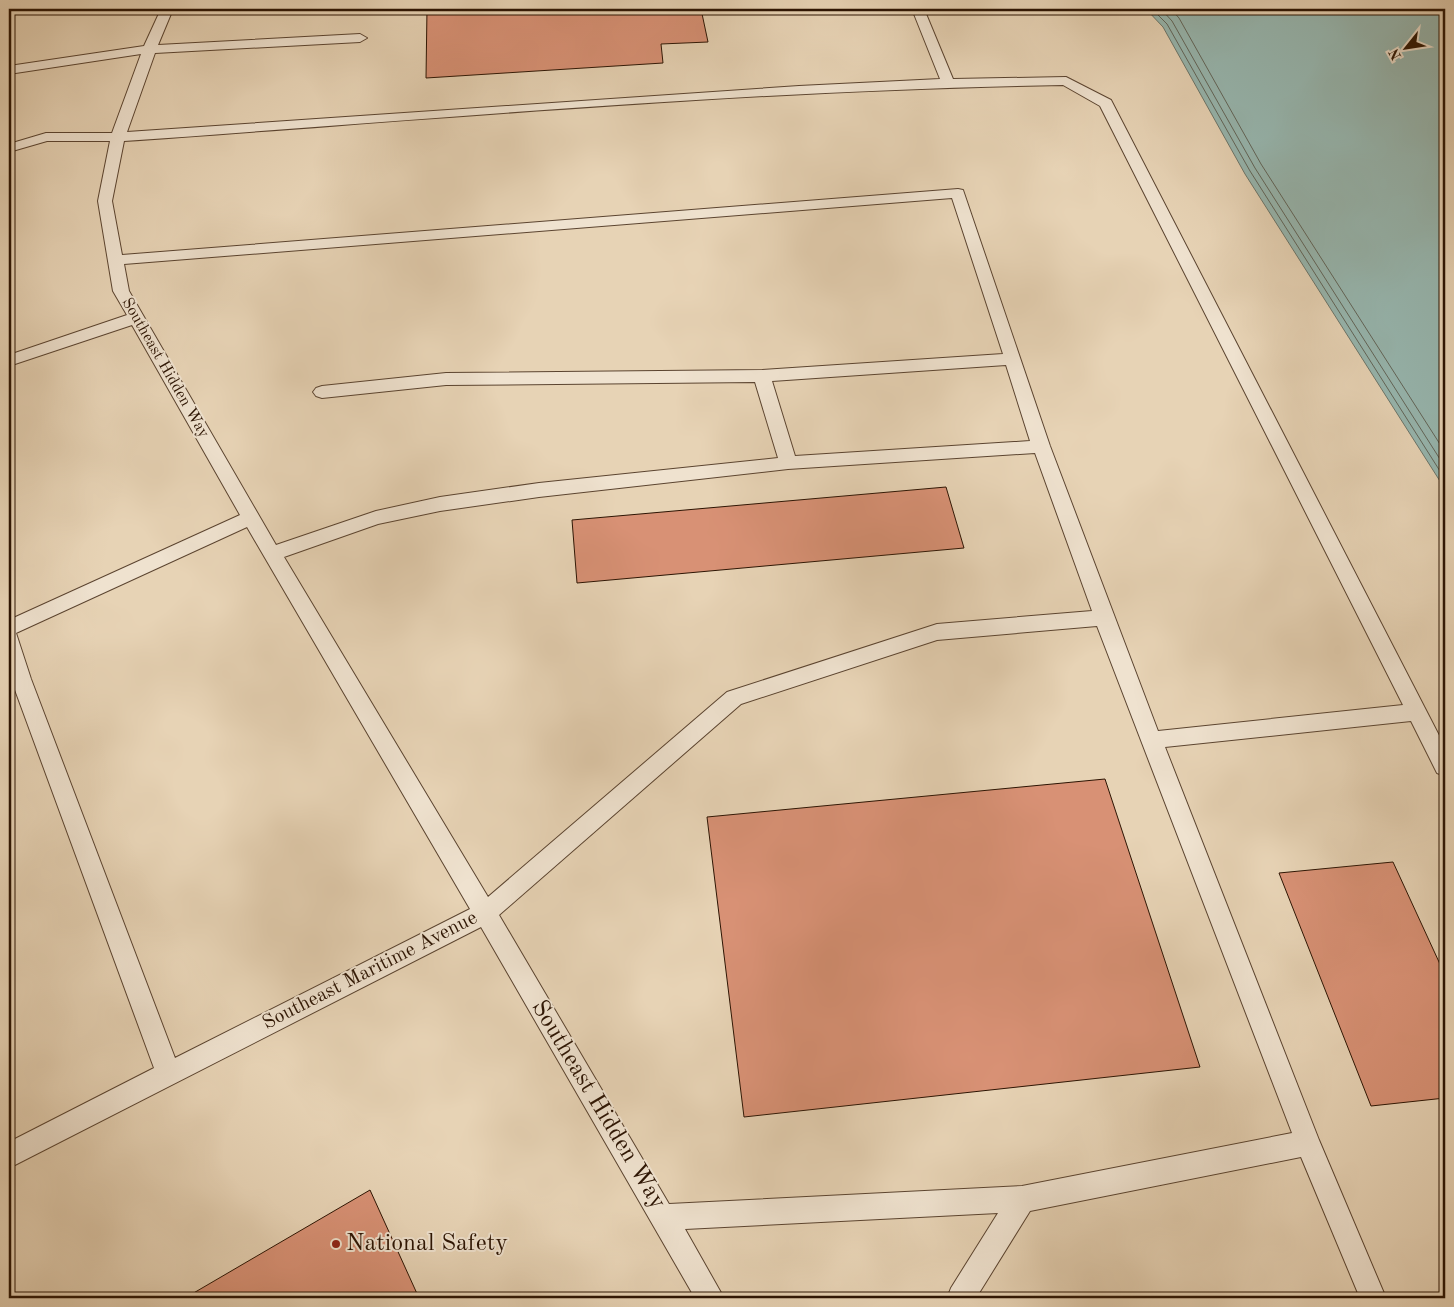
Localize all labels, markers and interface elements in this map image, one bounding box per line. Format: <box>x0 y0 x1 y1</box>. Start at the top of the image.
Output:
north arrow <box>1382 22 1432 72</box>
text: N <box>1387 46 1404 62</box>
street label: Southeast Hidden Way <box>118 295 212 441</box>
street label: Southeast Maritime Avenue <box>259 908 481 1034</box>
street label: Southeast Hidden Way <box>526 997 670 1214</box>
place label: National Safety <box>346 1232 508 1256</box>
marker: National Safety <box>330 1238 342 1250</box>

